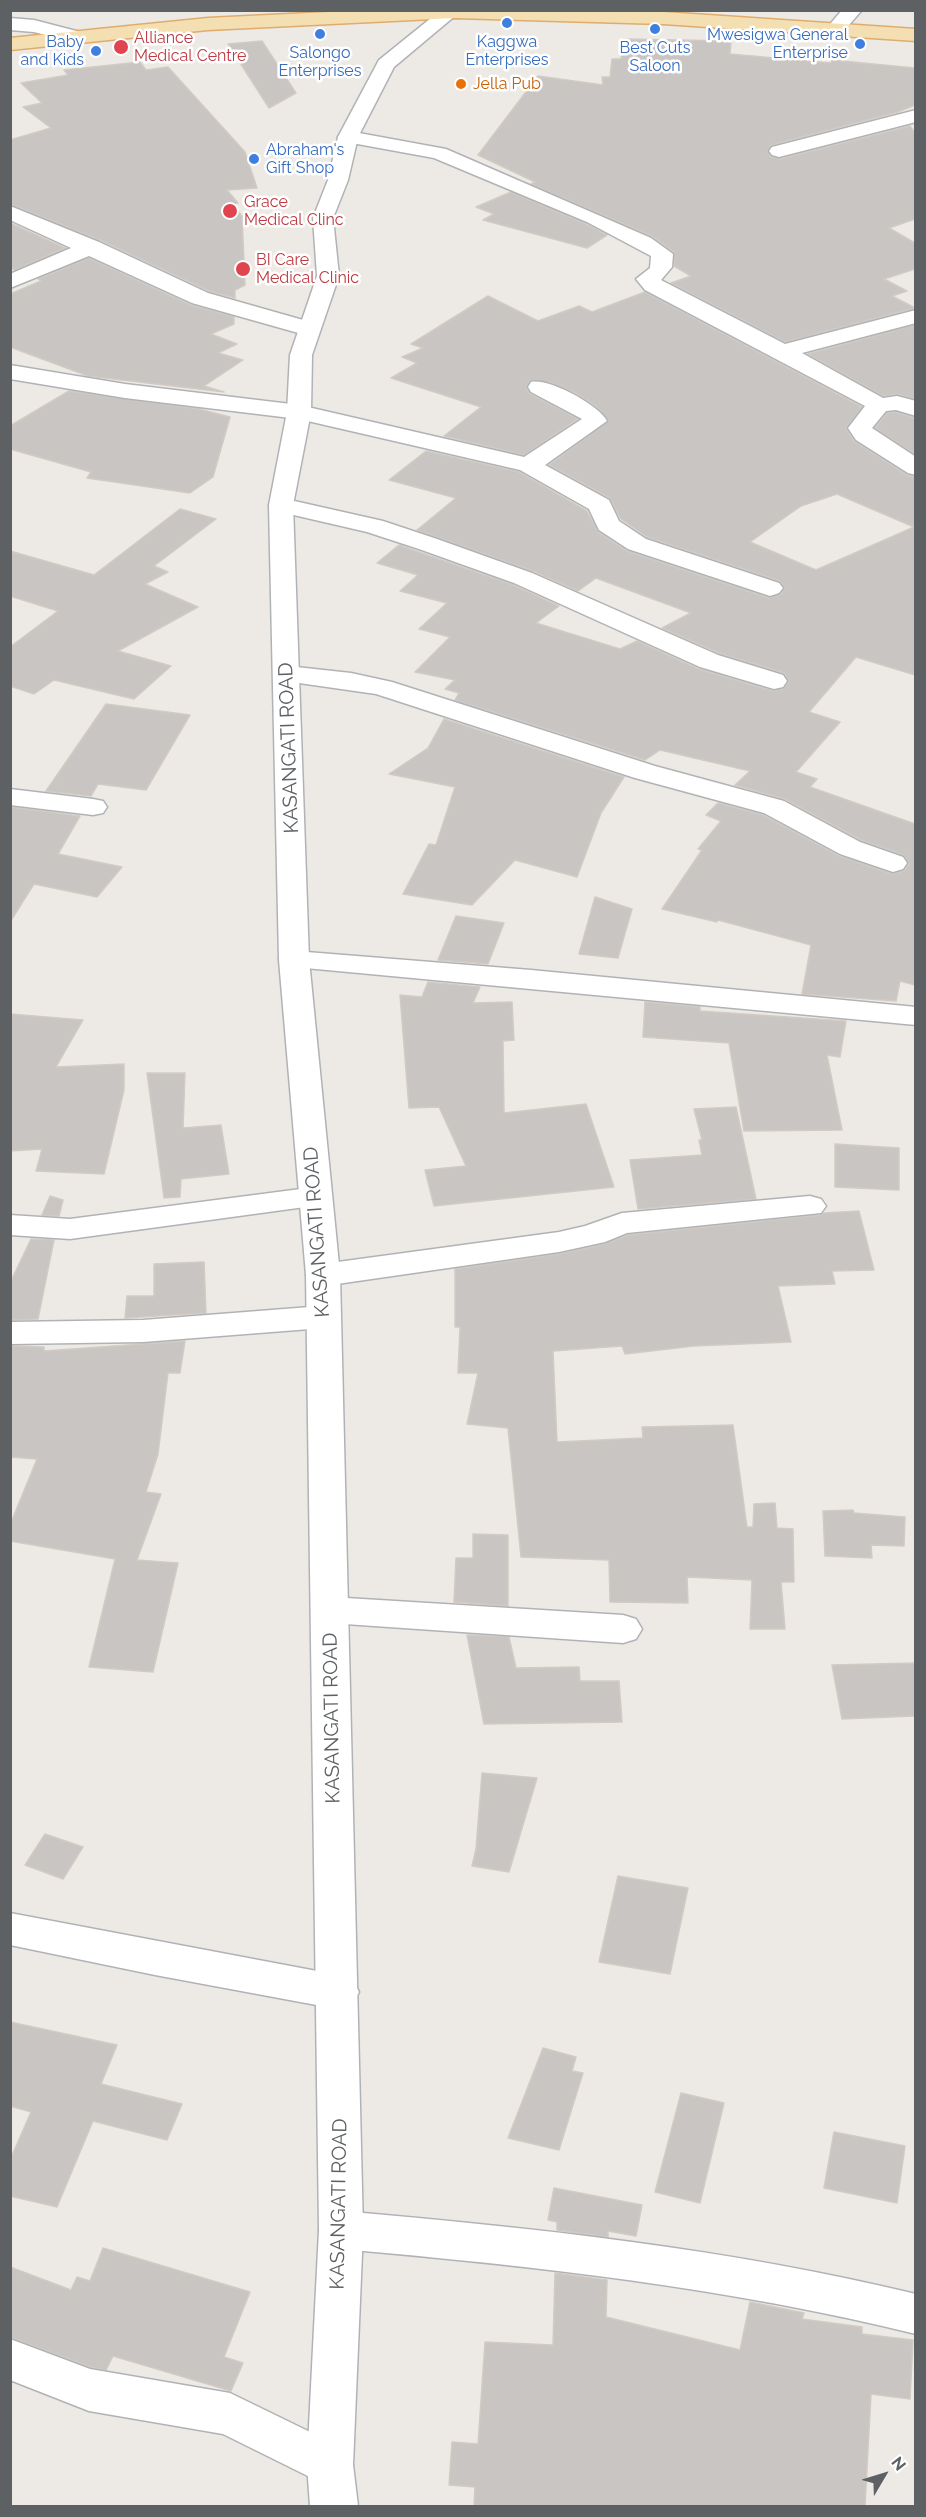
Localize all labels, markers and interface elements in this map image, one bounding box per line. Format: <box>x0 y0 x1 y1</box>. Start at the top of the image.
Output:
marker: Kaggwa Enterprises <box>500 16 514 30</box>
marker: Best Cuts Saloon <box>648 22 662 36</box>
place label: Mwesigwa General Enterprise <box>707 25 848 63</box>
marker: Salongo Enterprises <box>313 27 327 41</box>
place label: Alliance Medical Centre <box>134 28 246 66</box>
place label: Baby and Kids <box>20 32 84 70</box>
place label: Kaggwa Enterprises <box>466 32 548 70</box>
marker: Mwesigwa General Enterprise <box>853 37 867 51</box>
marker: Alliance Medical Centre <box>112 38 130 56</box>
place label: Best Cuts Saloon <box>620 38 690 76</box>
place label: Salongo Enterprises <box>279 43 361 81</box>
marker: Baby and Kids <box>89 44 103 58</box>
place label: Jella Pub <box>473 74 541 94</box>
marker: Jella Pub <box>454 77 468 91</box>
place label: Abraham's Gift Shop <box>266 140 344 178</box>
marker: Abraham's Gift Shop <box>247 152 261 166</box>
place label: Grace Medical Clinc <box>244 192 344 230</box>
marker: Grace Medical Clinc <box>221 202 239 220</box>
place label: BI Care Medical Clinic <box>256 250 359 288</box>
marker: BI Care Medical Clinic <box>234 260 252 278</box>
street label: KASANGATI ROAD <box>274 662 304 834</box>
street label: KASANGATI ROAD <box>299 1146 335 1318</box>
street label: KASANGATI ROAD <box>319 1632 345 1804</box>
street label: KASANGATI ROAD <box>326 2118 352 2290</box>
north arrow <box>854 2445 914 2505</box>
text: N <box>887 2453 910 2474</box>

